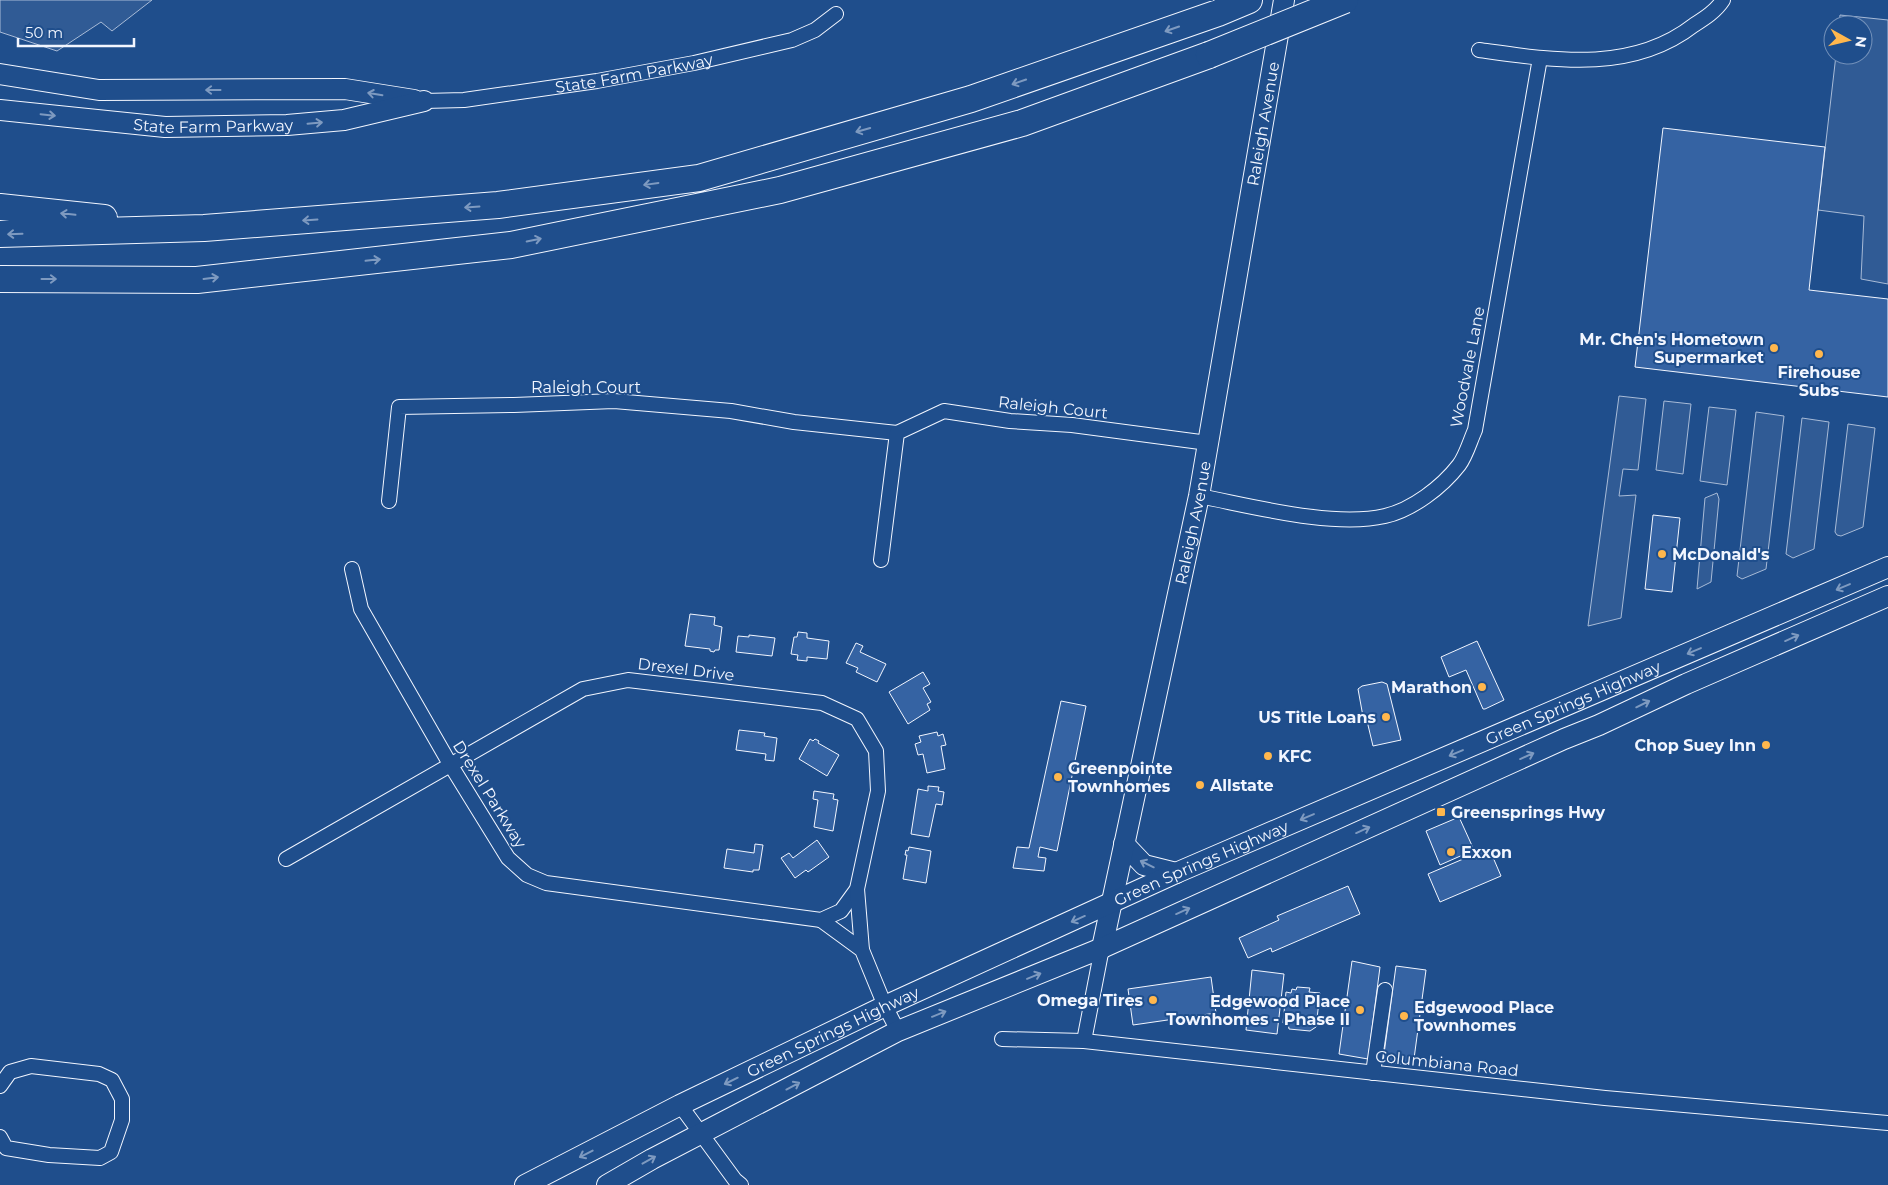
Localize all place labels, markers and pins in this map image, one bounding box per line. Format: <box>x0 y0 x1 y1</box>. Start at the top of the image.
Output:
place label: Mr. Chen's Hometown Supermarket <box>1579 330 1764 367</box>
marker: Mr. Chen's Hometown Supermarket <box>1768 342 1780 354</box>
marker: Firehouse Subs <box>1813 348 1825 360</box>
place label: Firehouse Subs <box>1777 363 1861 400</box>
place label: McDonald's <box>1672 545 1770 564</box>
marker: McDonald's <box>1656 548 1668 560</box>
place label: Marathon <box>1391 678 1472 697</box>
marker: Marathon <box>1476 681 1488 693</box>
place label: US Title Loans <box>1258 708 1377 727</box>
marker: US Title Loans <box>1380 711 1392 723</box>
place label: Chop Suey Inn <box>1634 736 1756 755</box>
marker: Chop Suey Inn <box>1760 739 1772 751</box>
place label: KFC <box>1278 747 1312 766</box>
marker: KFC <box>1262 750 1274 762</box>
place label: Greenpointe Townhomes <box>1068 759 1173 796</box>
marker: Greenpointe Townhomes <box>1052 771 1064 783</box>
place label: Allstate <box>1209 776 1274 795</box>
marker: Allstate <box>1194 779 1206 791</box>
place label: Greensprings Hwy <box>1451 803 1606 822</box>
marker: Greensprings Hwy <box>1435 806 1447 818</box>
place label: Exxon <box>1461 843 1512 862</box>
marker: Exxon <box>1445 846 1457 858</box>
place label: Omega Tires <box>1037 991 1143 1010</box>
place label: Edgewood Place Townhomes - Phase II <box>1166 992 1350 1029</box>
marker: Omega Tires <box>1147 994 1159 1006</box>
place label: Edgewood Place Townhomes <box>1414 998 1554 1035</box>
marker: Edgewood Place Townhomes - Phase II <box>1354 1004 1366 1016</box>
marker: Edgewood Place Townhomes <box>1398 1010 1410 1022</box>

